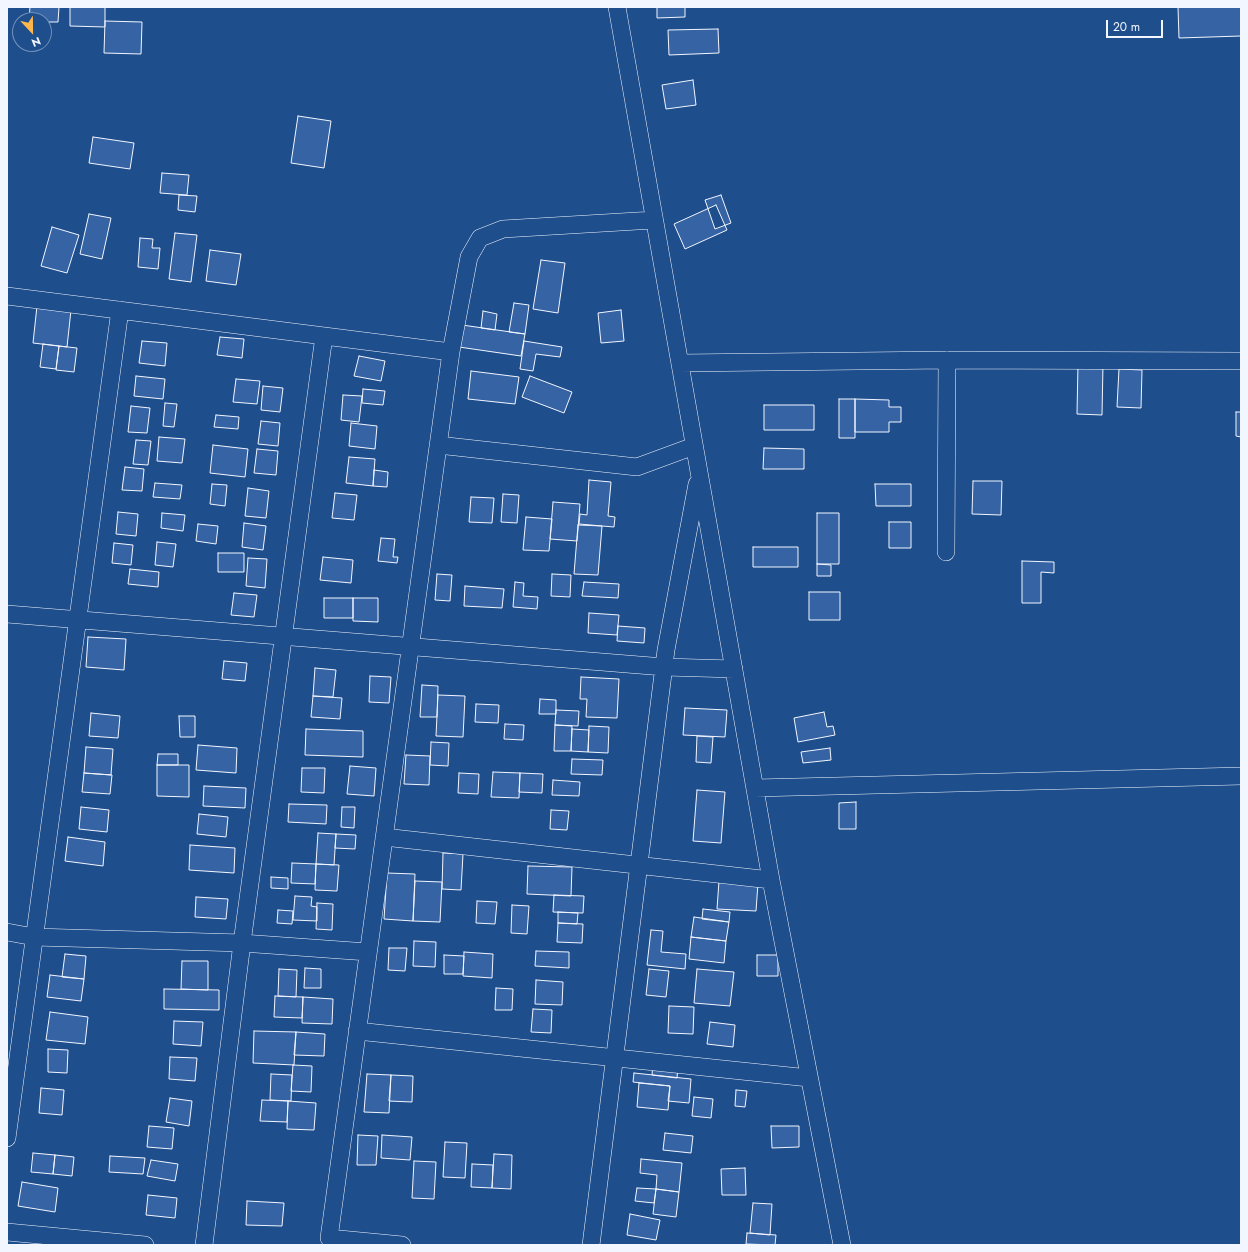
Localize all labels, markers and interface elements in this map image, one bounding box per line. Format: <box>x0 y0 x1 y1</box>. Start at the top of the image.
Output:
north arrow <box>12 12 52 52</box>
scale bar <box>1108 12 1165 38</box>
text: 20 m <box>1113 18 1140 36</box>
text: N <box>29 33 43 51</box>

